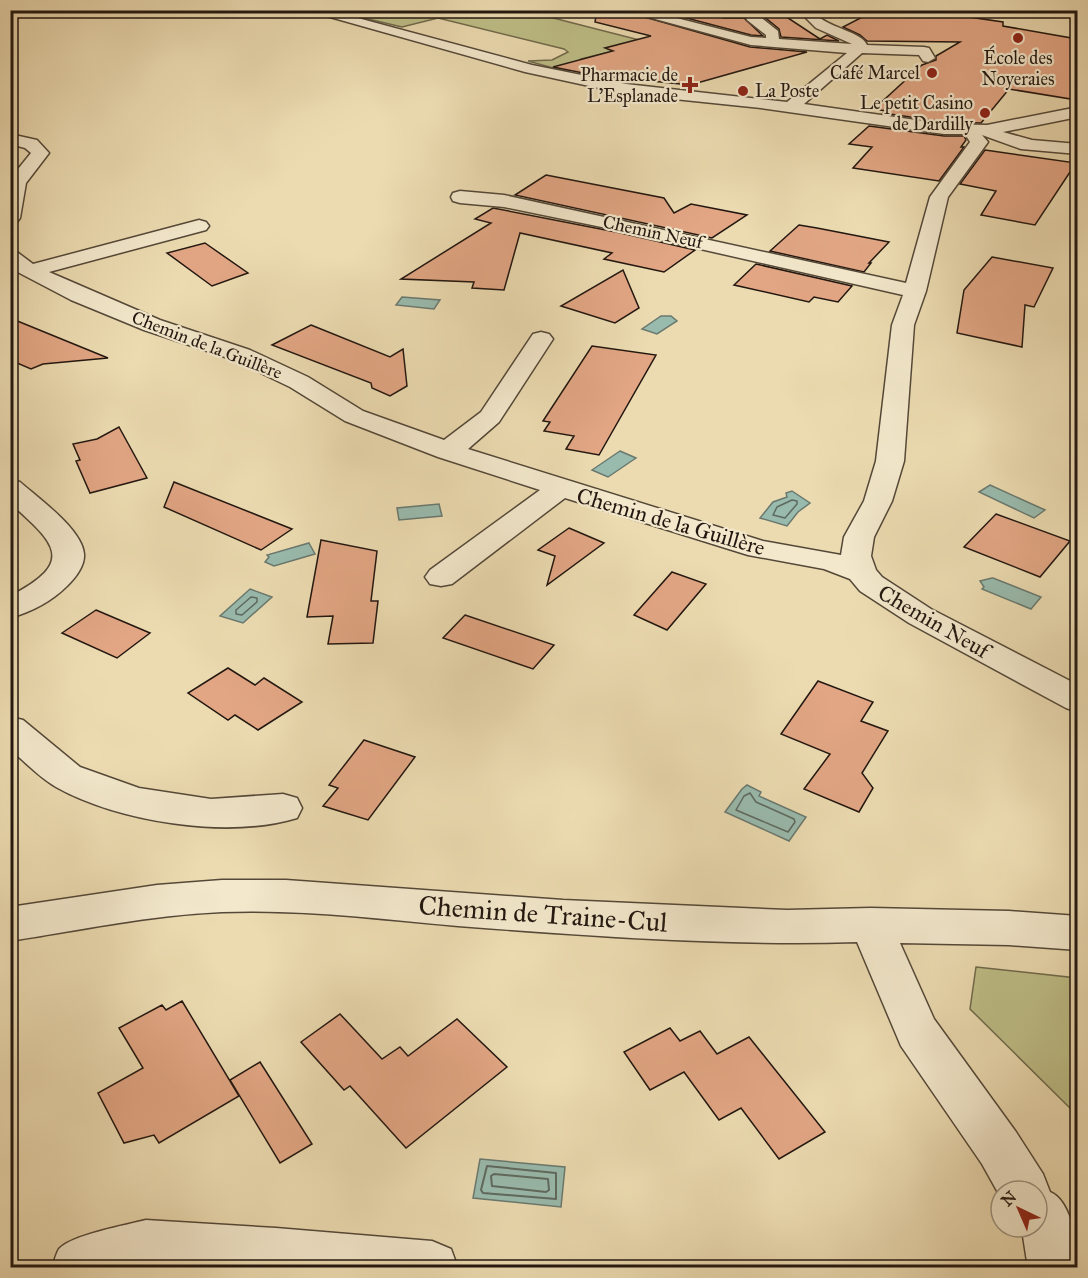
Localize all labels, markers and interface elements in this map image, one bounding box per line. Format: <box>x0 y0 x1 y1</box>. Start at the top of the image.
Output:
marker: École des Noyeraies <box>1011 31 1025 45</box>
place label: École des Noyeraies <box>981 45 1055 90</box>
place label: Café Marcel <box>830 62 920 84</box>
place label: Pharmacie de L'Esplanade <box>580 64 678 107</box>
marker: Café Marcel <box>925 66 939 80</box>
marker: Pharmacie de L'Esplanade <box>683 78 697 92</box>
place label: La Poste <box>755 80 819 102</box>
marker: La Poste <box>736 84 750 98</box>
place label: Le petit Casino de Dardilly <box>860 92 974 135</box>
marker: Le petit Casino de Dardilly <box>978 106 992 120</box>
street label: Chemin Neuf <box>601 211 708 254</box>
street label: Chemin de la Guillère <box>129 306 285 384</box>
street label: Chemin de la Guillère <box>574 482 768 561</box>
street label: Chemin Neuf <box>873 579 997 666</box>
street label: Chemin de Traine-Cul <box>417 888 669 939</box>
north arrow <box>989 1179 1049 1239</box>
text: N <box>997 1187 1021 1210</box>

